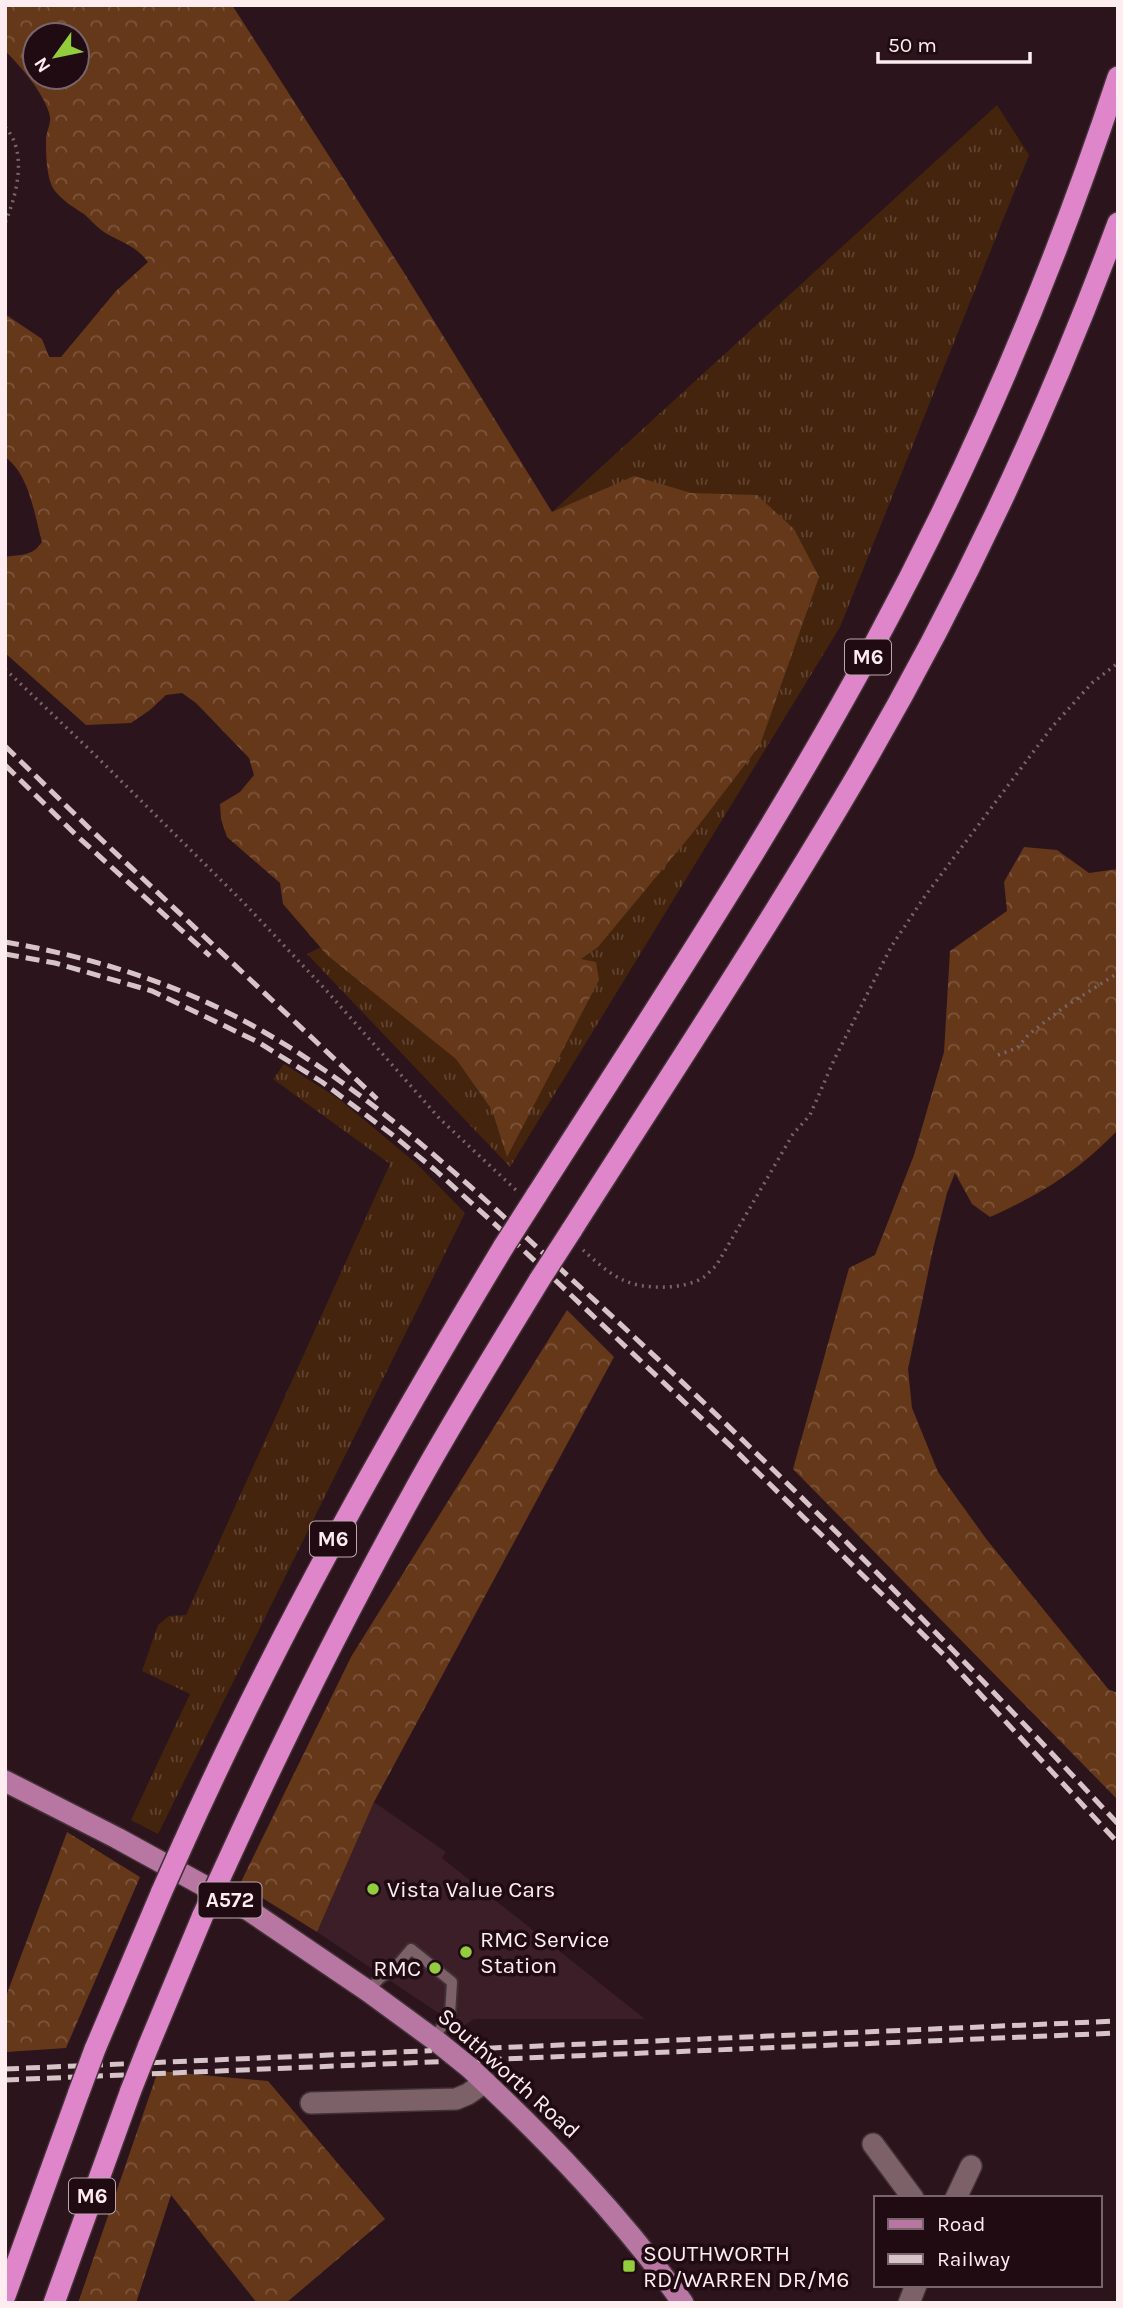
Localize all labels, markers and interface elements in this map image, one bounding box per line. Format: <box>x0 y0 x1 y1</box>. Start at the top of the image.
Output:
north arrow <box>21 21 91 91</box>
scale bar <box>878 21 1030 65</box>
text: 50 m <box>888 33 937 57</box>
text: N <box>30 53 56 76</box>
road number: M6 <box>845 640 891 674</box>
road number: M6 <box>310 1522 356 1556</box>
place label: Vista Value Cars <box>387 1876 555 1903</box>
marker: Vista Value Cars <box>365 1881 381 1897</box>
road number: A572 <box>198 1882 262 1918</box>
place label: RMC Service Station <box>480 1926 609 1979</box>
marker: RMC Service Station <box>458 1944 474 1960</box>
place label: RMC <box>373 1955 421 1982</box>
marker: RMC <box>427 1960 443 1976</box>
street label: Southworth Road <box>432 2003 585 2144</box>
road number: M6 <box>69 2178 115 2214</box>
legend <box>874 2196 1102 2287</box>
text: Road <box>937 2212 985 2236</box>
place label: SOUTHWORTH RD/WARREN DR/M6 <box>643 2240 849 2293</box>
text: Railway <box>937 2247 1010 2271</box>
marker: SOUTHWORTH RD/WARREN DR/M6 <box>621 2258 637 2274</box>

